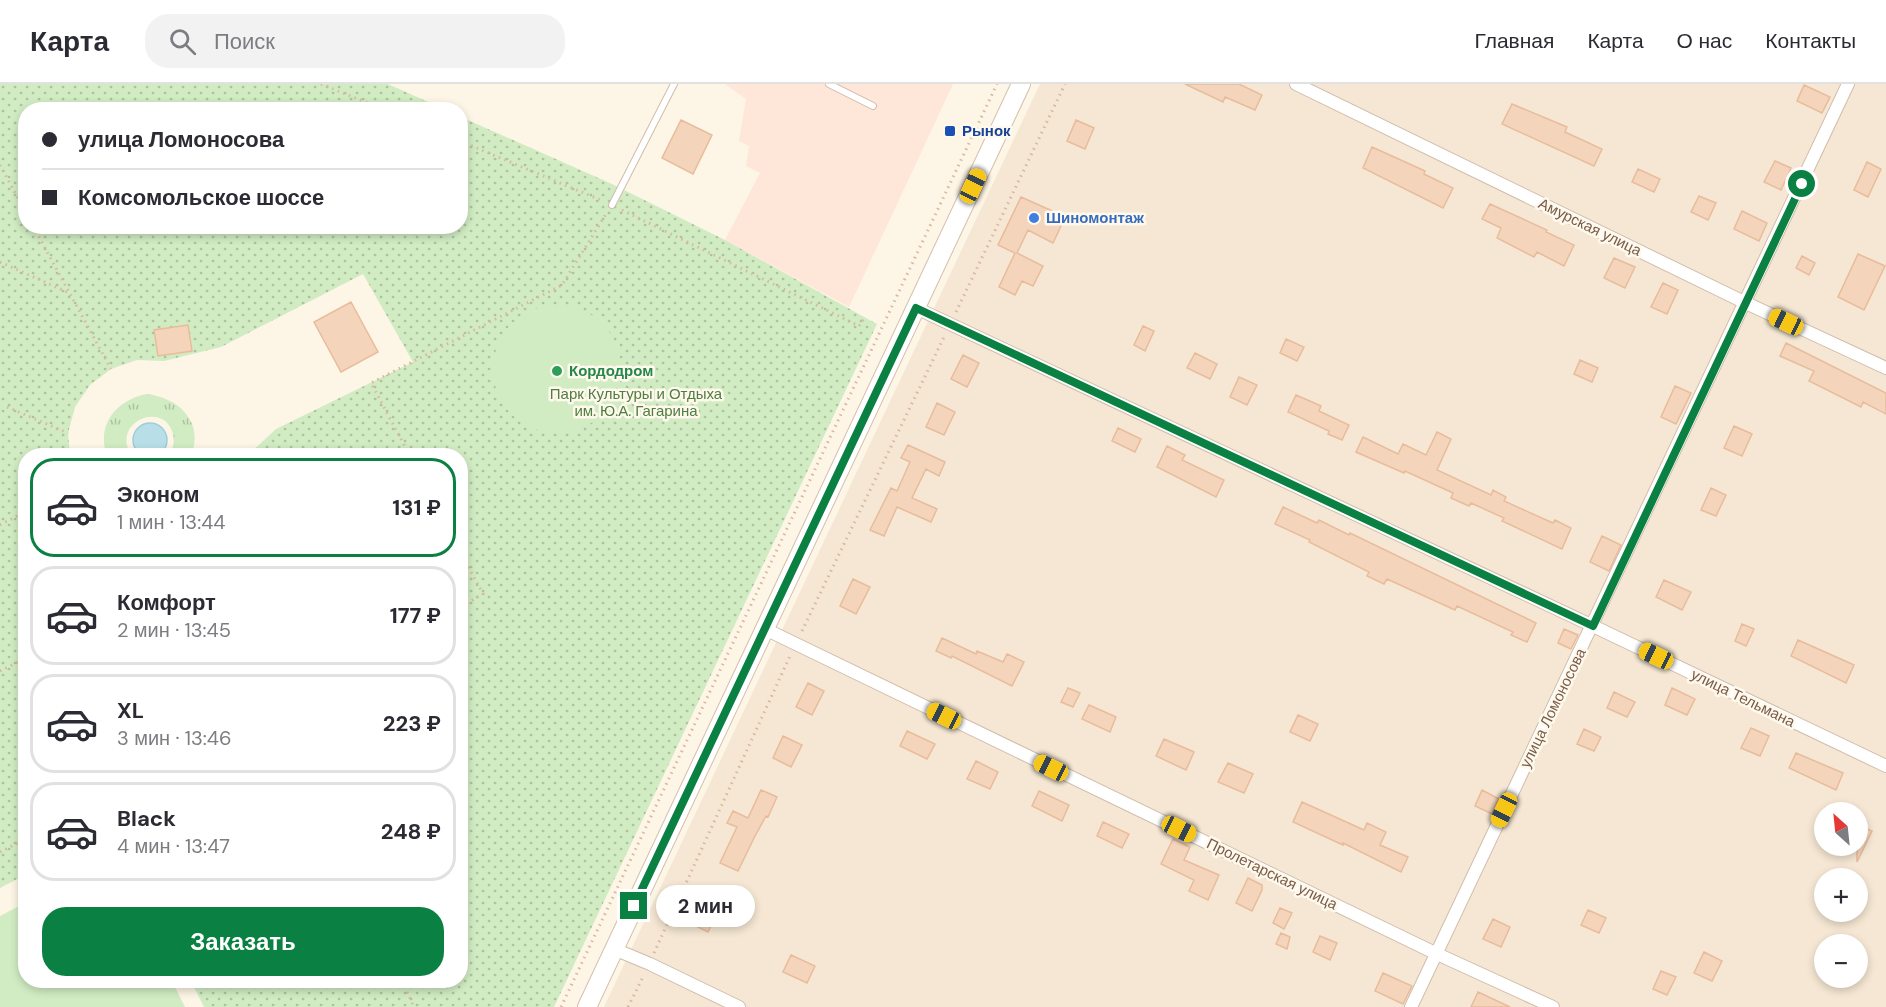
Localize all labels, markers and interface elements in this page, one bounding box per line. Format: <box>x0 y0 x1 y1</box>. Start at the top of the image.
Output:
search box <box>145 14 565 68</box>
text: Карта <box>30 23 109 60</box>
icon: search <box>166 25 199 58</box>
text: Поиск <box>214 27 275 56</box>
text: Главная <box>1474 27 1554 55</box>
text: Карта <box>1587 27 1644 55</box>
text: О нас <box>1677 27 1732 55</box>
text: Контакты <box>1765 27 1856 55</box>
place label: Рынок <box>962 121 1011 141</box>
marker: Рынок <box>943 124 957 138</box>
text: улица Ломоносова <box>78 125 284 154</box>
car <box>957 166 989 206</box>
route start <box>1788 170 1815 197</box>
text: Комсомольское шоссе <box>78 183 324 212</box>
street label: Амурская улица <box>1535 193 1645 261</box>
place label: Шиномонтаж <box>1046 208 1144 228</box>
marker: Шиномонтаж <box>1027 211 1041 225</box>
car <box>1766 306 1806 338</box>
place label: Кордодром <box>569 361 653 381</box>
marker: Кордодром <box>550 364 564 378</box>
park label: Парк Культуры и Отдыха им. Ю.А. Гагарина <box>550 384 723 421</box>
text: Эконом <box>117 480 200 509</box>
icon: car <box>45 481 99 535</box>
text: 131 ₽ <box>392 493 441 522</box>
text: 1 мин · 13:44 <box>117 509 226 535</box>
text: Комфорт <box>117 588 216 617</box>
icon: car <box>45 589 99 643</box>
text: 177 ₽ <box>390 601 441 630</box>
text: 2 мин · 13:45 <box>117 617 231 643</box>
car <box>1636 640 1676 672</box>
street label: улица Ломоносова <box>1515 644 1591 771</box>
street label: улица Тельмана <box>1688 664 1799 732</box>
text: XL <box>117 696 144 725</box>
icon: car <box>45 697 99 751</box>
car <box>924 700 964 732</box>
text: 223 ₽ <box>383 709 441 738</box>
text: 3 мин · 13:46 <box>117 725 232 751</box>
car <box>1031 752 1071 784</box>
car <box>1488 790 1520 830</box>
north arrow <box>1814 802 1868 856</box>
map controls <box>1814 802 1868 988</box>
text: Black <box>117 804 176 833</box>
icon: car <box>45 805 99 859</box>
car <box>1159 813 1199 845</box>
text: 248 ₽ <box>381 817 441 846</box>
text: 4 мин · 13:47 <box>117 833 230 859</box>
street label: Пролетарская улица <box>1203 834 1341 915</box>
button: + <box>1814 868 1868 922</box>
callout: 2 мин <box>655 885 754 927</box>
route end <box>620 892 647 919</box>
text: 2 мин <box>678 893 733 919</box>
button: Заказать <box>42 907 444 976</box>
button: − <box>1814 934 1868 988</box>

